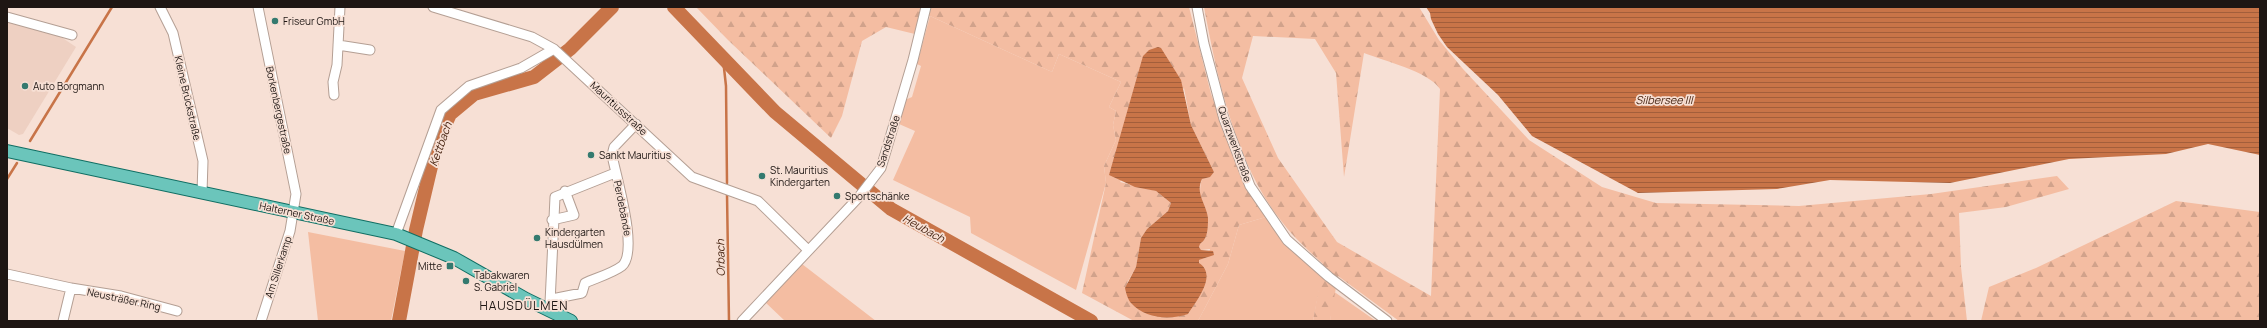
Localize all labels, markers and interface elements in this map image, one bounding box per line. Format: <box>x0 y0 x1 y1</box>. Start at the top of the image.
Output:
place label: Friseur GmbH <box>283 14 345 28</box>
marker: Friseur GmbH <box>270 16 280 26</box>
street label: Kleine Brückstraße <box>171 54 205 142</box>
street label: Borkenbergestraße <box>263 65 295 155</box>
street label: Mauritiusstraße <box>587 78 651 138</box>
place label: Auto Borgmann <box>33 79 104 93</box>
marker: Auto Borgmann <box>20 81 30 91</box>
water label: Silbersee III <box>1635 92 1694 107</box>
street label: Quarzwerkstraße <box>1215 104 1255 184</box>
street label: Sandstraße <box>873 113 903 169</box>
water label: Kettbach <box>425 119 455 168</box>
place label: Sankt Mauritius <box>599 148 671 162</box>
marker: Sankt Mauritius <box>586 150 596 160</box>
place label: St. Mauritius Kindergarten <box>770 163 830 189</box>
marker: St. Mauritius Kindergarten <box>757 171 767 181</box>
street label: Perdebände <box>611 179 635 237</box>
place label: Sportschänke <box>845 189 910 203</box>
marker: Sportschänke <box>832 191 842 201</box>
street label: Halterner Straße <box>258 198 336 228</box>
water label: Heubach <box>900 210 948 246</box>
place label: Kindergarten Hausdülmen <box>545 225 605 251</box>
marker: Kindergarten Hausdülmen <box>532 233 542 243</box>
street label: Am Sillerkamp <box>261 234 295 300</box>
water label: Orbach <box>712 239 728 277</box>
place label: Mitte <box>418 259 442 273</box>
marker: Mitte <box>445 261 455 271</box>
place label: Tabakwaren S. Gabriel <box>474 268 529 294</box>
marker: Tabakwaren S. Gabriel <box>461 276 471 286</box>
street label: Neusträßer Ring <box>86 284 162 314</box>
district label: HAUSDÜLMEN <box>480 297 568 314</box>

